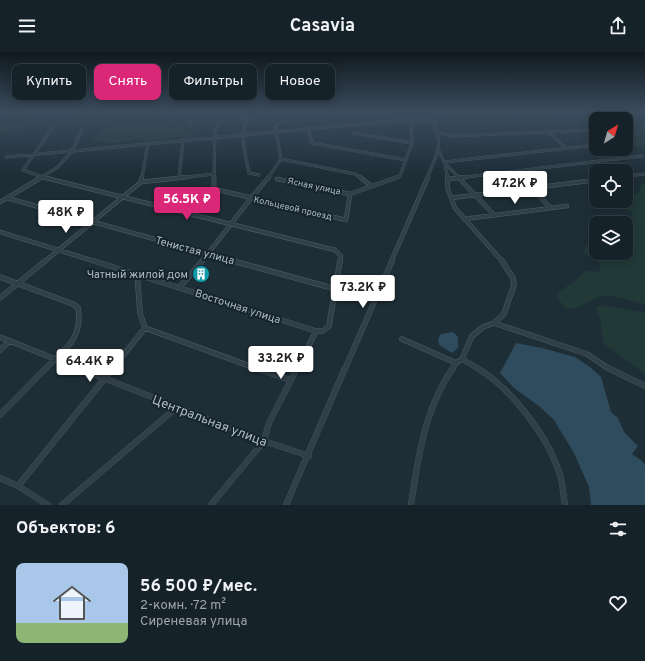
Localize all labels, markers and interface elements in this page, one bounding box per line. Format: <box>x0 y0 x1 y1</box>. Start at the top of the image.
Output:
icon: menu <box>16 15 38 37</box>
text: Casavia <box>290 15 355 38</box>
icon: share <box>607 15 629 37</box>
chip: Купить <box>12 64 86 100</box>
chip: Снять <box>94 64 161 100</box>
chip: Фильтры <box>169 64 257 100</box>
chip: Новое <box>265 64 335 100</box>
north arrow <box>589 112 633 156</box>
map controls <box>589 112 633 260</box>
button: locate <box>589 164 633 208</box>
pin: 47.2K ₽ <box>478 171 552 205</box>
street label: Ясная улица <box>286 175 342 198</box>
text: 47.2K ₽ <box>492 176 538 192</box>
pin: 56.5K ₽ <box>150 187 224 221</box>
text: 56.5K ₽ <box>163 192 211 208</box>
street label: Кольцевой проезд <box>253 194 333 223</box>
pin: 48K ₽ <box>38 200 94 234</box>
text: 48K ₽ <box>47 205 85 221</box>
button: layers <box>589 216 633 260</box>
street label: Тенистая улица <box>154 234 236 268</box>
building icon: Чатный жилой дом <box>191 264 211 284</box>
place label: Чатный жилой дом <box>87 268 188 282</box>
pin: 73.2K ₽ <box>326 275 400 309</box>
text: 73.2K ₽ <box>340 280 386 296</box>
street label: Восточная улица <box>193 286 283 328</box>
pin: 33.2K ₽ <box>244 346 318 380</box>
pin: 64.4K ₽ <box>53 349 127 383</box>
text: 33.2K ₽ <box>257 351 305 367</box>
text: 64.4K ₽ <box>66 354 114 370</box>
street label: Центральная улица <box>149 393 269 451</box>
text: Объектов: 6 <box>16 518 116 540</box>
icon: filters <box>607 518 629 540</box>
text: 56 500 ₽/мес. <box>140 576 257 598</box>
icon: home <box>48 579 96 627</box>
icon: heart <box>607 592 629 614</box>
text: 2-комн. · 72 m² <box>140 598 226 614</box>
text: Сиреневая улица <box>140 614 247 630</box>

